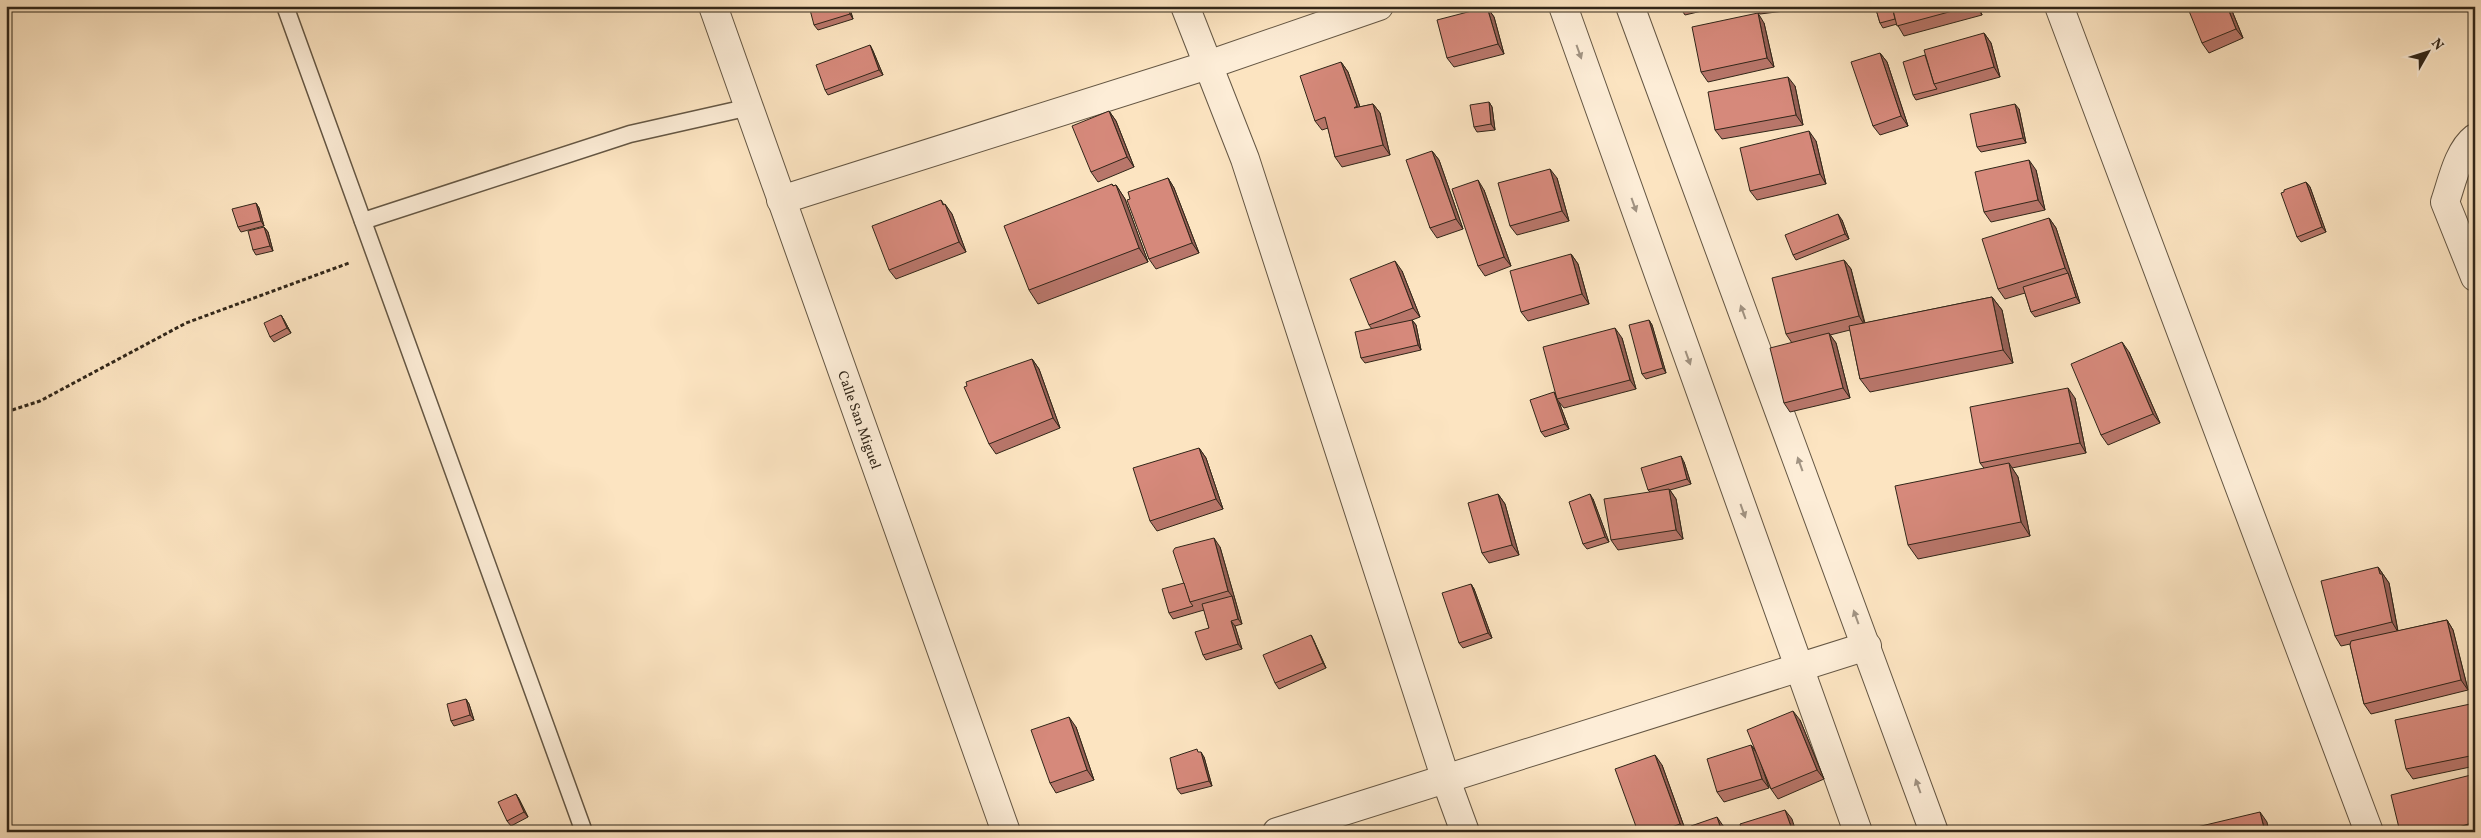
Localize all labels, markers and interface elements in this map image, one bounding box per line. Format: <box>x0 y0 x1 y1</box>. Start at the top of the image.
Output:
north arrow <box>2404 28 2454 78</box>
text: N <box>2426 35 2448 55</box>
one-way arrow <box>1575 45 1583 60</box>
one-way arrow <box>1630 198 1638 213</box>
one-way arrow <box>1739 304 1747 319</box>
one-way arrow <box>1685 351 1692 366</box>
street label: Calle San Miguel <box>832 369 885 472</box>
one-way arrow <box>1796 457 1803 472</box>
one-way arrow <box>1740 504 1747 519</box>
one-way arrow <box>1852 609 1859 624</box>
one-way arrow <box>1913 778 1921 793</box>

